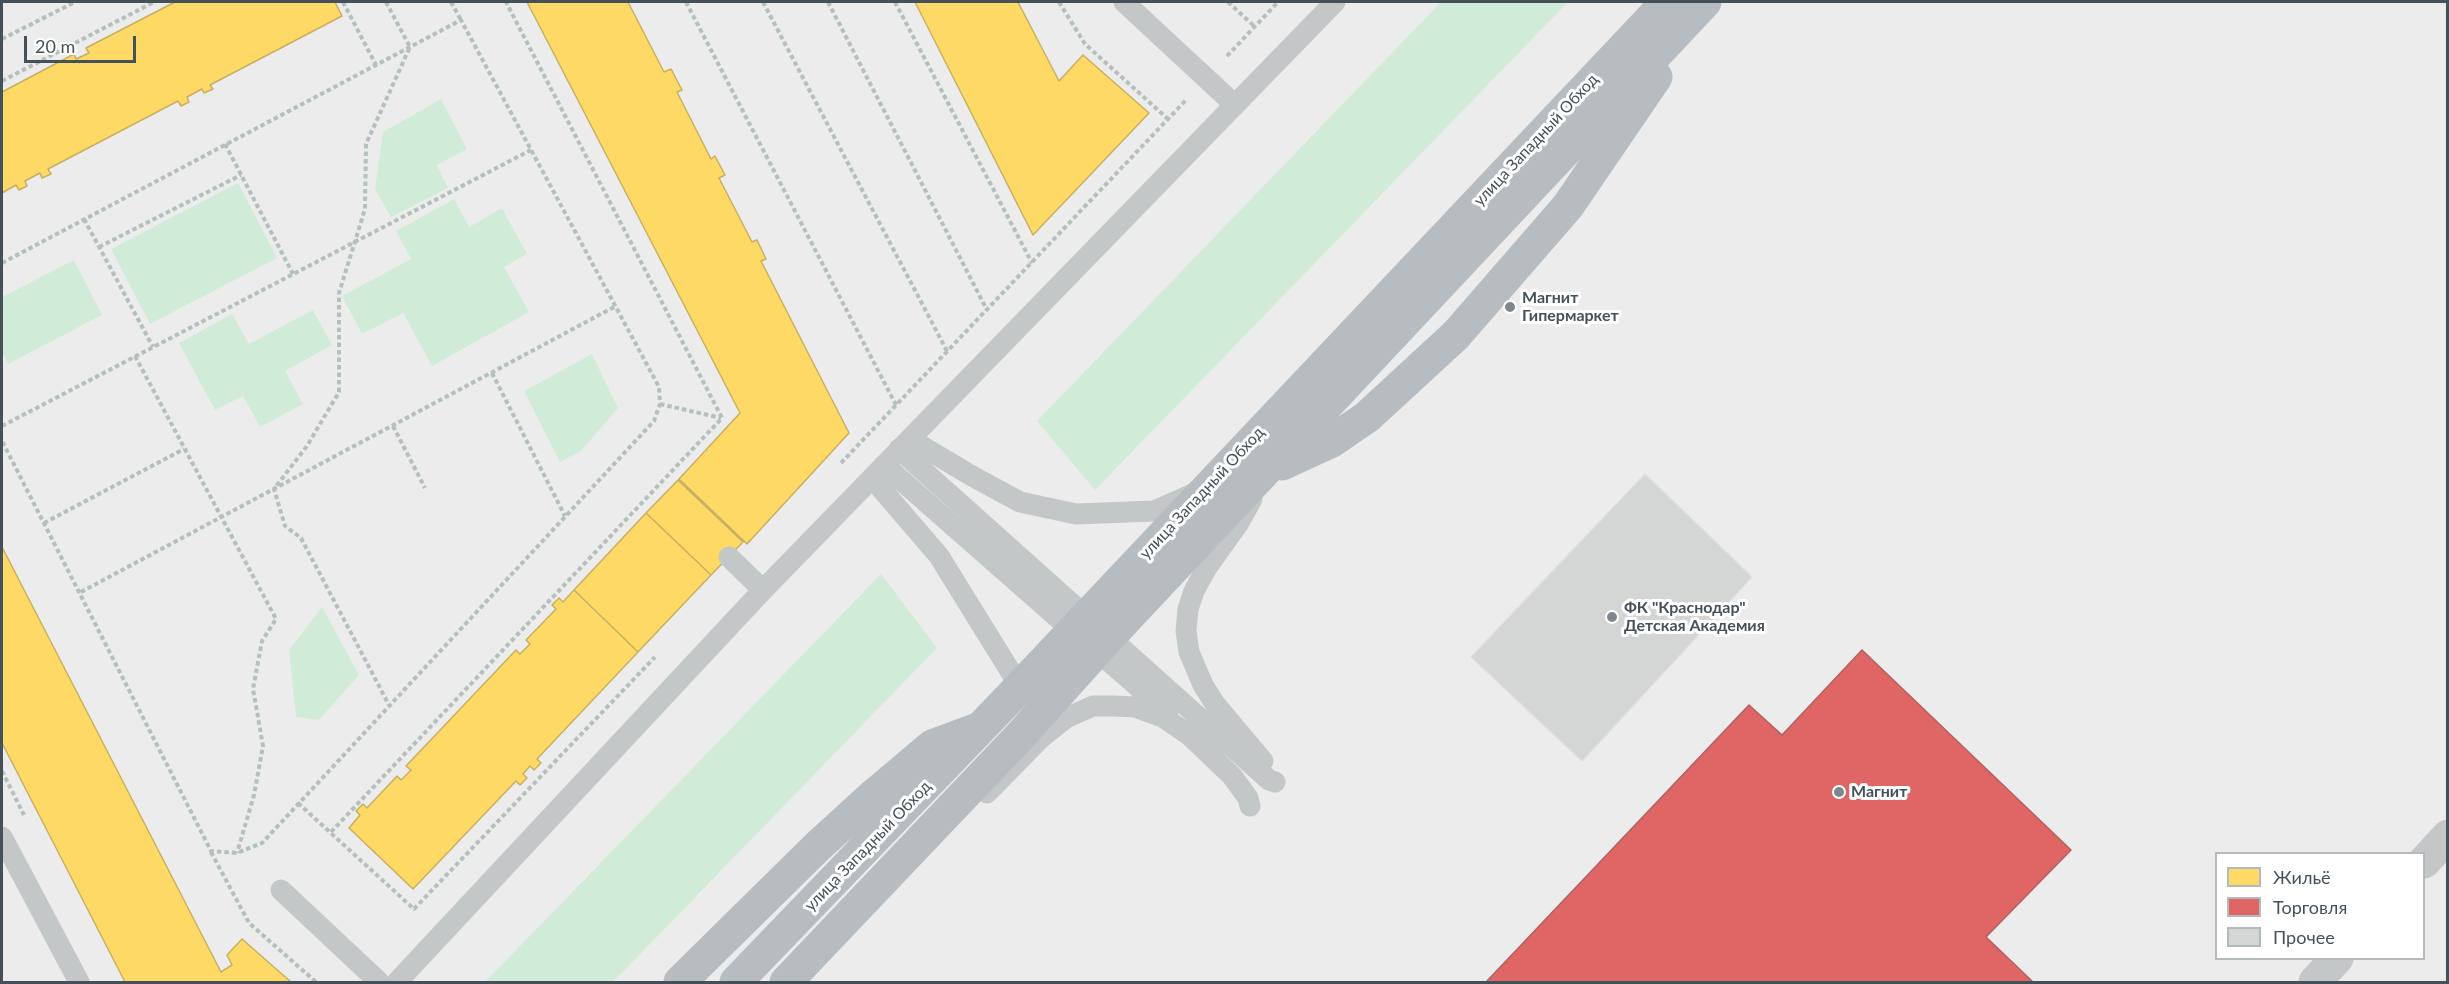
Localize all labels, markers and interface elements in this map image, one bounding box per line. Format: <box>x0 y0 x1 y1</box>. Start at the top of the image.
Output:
scale bar <box>27 24 140 62</box>
text: 20 m <box>35 35 75 57</box>
street label: улица Западный Обход <box>1470 70 1602 210</box>
place label: Магнит Гипермаркет <box>1522 288 1619 326</box>
marker: Магнит Гипермаркет <box>1503 300 1517 314</box>
street label: улица Западный Обход <box>1136 423 1268 563</box>
place label: ФК "Краснодар" Детская Академия <box>1624 598 1765 636</box>
marker: ФК "Краснодар" Детская Академия <box>1605 610 1619 624</box>
street label: улица Западный Обход <box>801 777 935 915</box>
place label: Магнит <box>1851 782 1907 802</box>
marker: Магнит <box>1832 785 1846 799</box>
legend <box>2215 852 2425 960</box>
text: Жильё <box>2273 866 2331 888</box>
text: Торговля <box>2273 896 2347 918</box>
text: Прочее <box>2273 926 2335 948</box>

